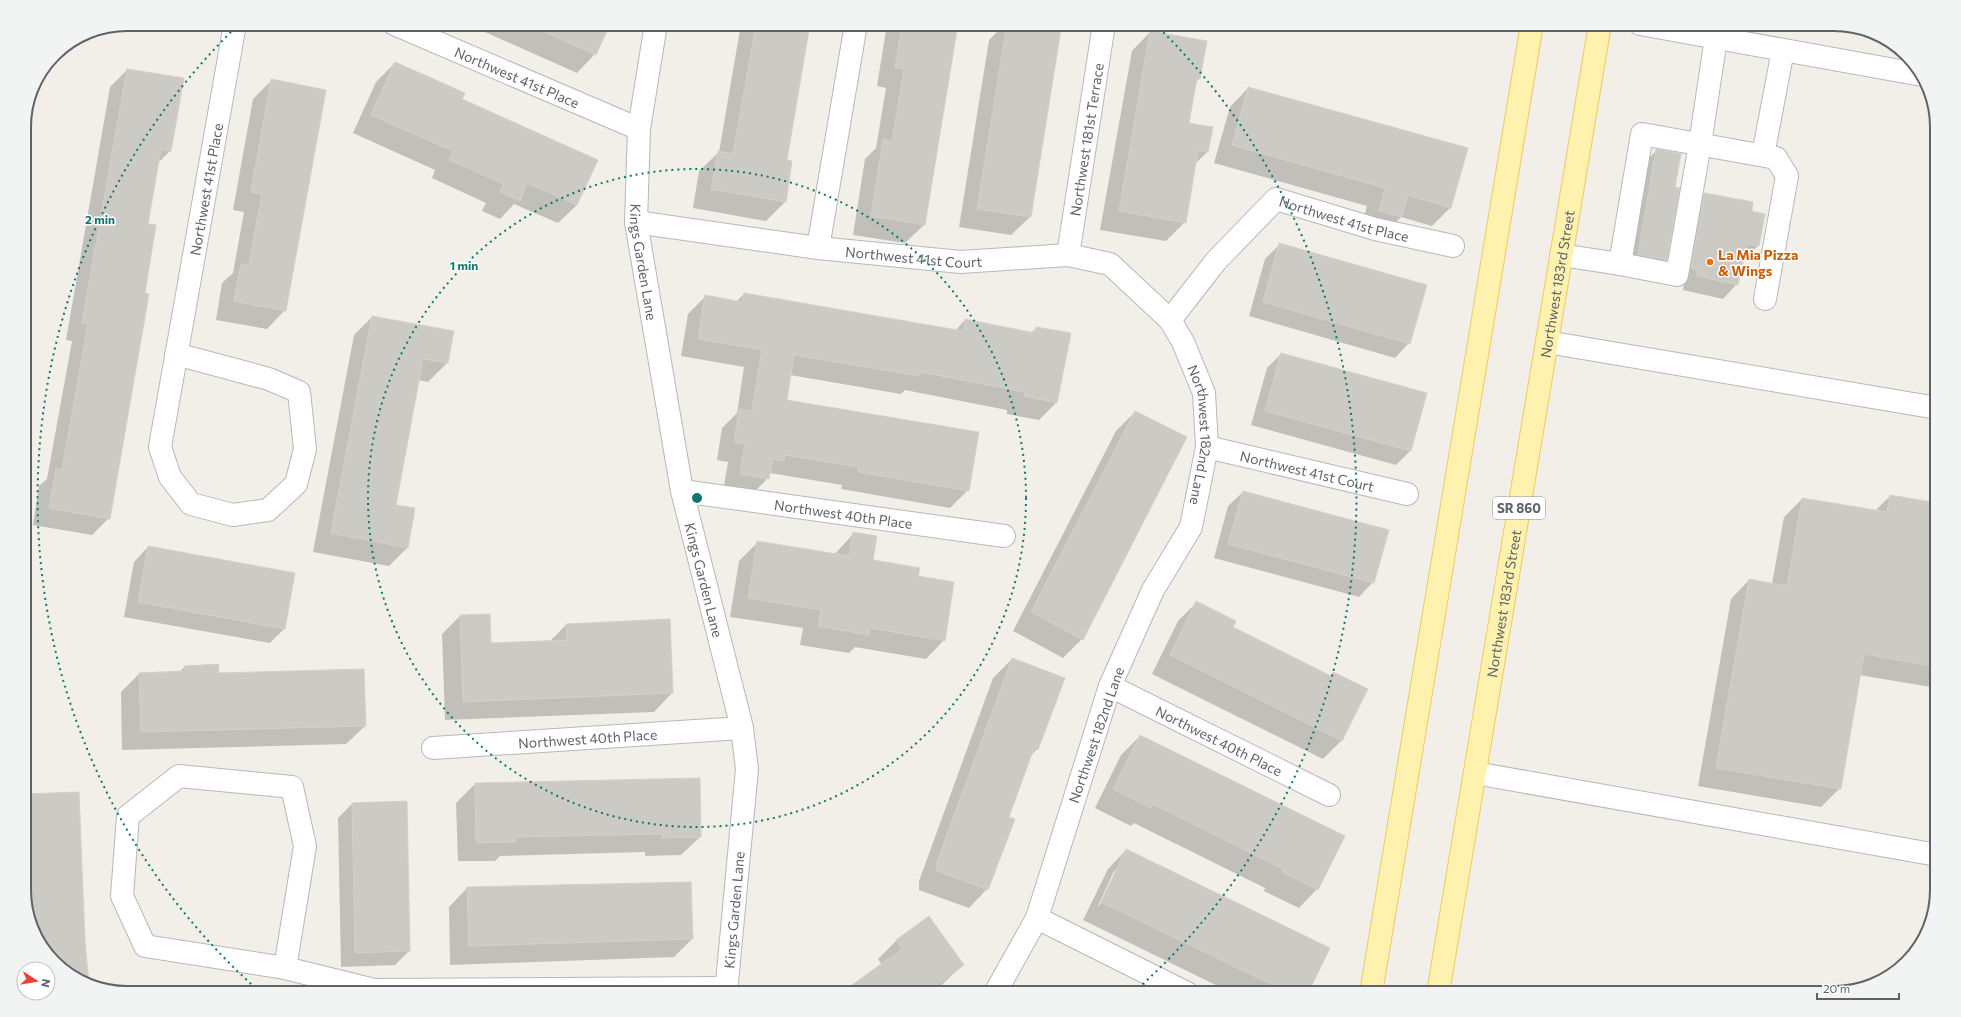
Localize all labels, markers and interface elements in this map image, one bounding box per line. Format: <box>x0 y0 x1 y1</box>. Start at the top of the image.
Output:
street label: Northwest 41st Place <box>452 43 582 111</box>
street label: Northwest 181st Terrace <box>1066 62 1106 217</box>
street label: Northwest 41st Place <box>186 122 226 257</box>
street label: Northwest 41st Place <box>1277 192 1411 245</box>
street label: Kings Garden Lane <box>627 204 661 321</box>
street label: Northwest 183rd Street <box>1536 208 1577 359</box>
text: 2 min <box>85 212 115 226</box>
street label: Northwest 41st Court <box>845 242 983 271</box>
place label: La Mia Pizza & Wings <box>1718 246 1798 279</box>
marker: La Mia Pizza & Wings <box>1705 257 1715 267</box>
text: 1 min <box>450 258 478 272</box>
street label: Northwest 182nd Lane <box>1185 362 1216 506</box>
street label: Northwest 41st Court <box>1239 447 1376 495</box>
centre of rings <box>690 491 704 505</box>
street label: Northwest 40th Place <box>773 496 914 532</box>
road number: SR 860 <box>1493 497 1545 519</box>
street label: Kings Garden Lane <box>682 521 727 639</box>
street label: Northwest 183rd Street <box>1482 528 1524 679</box>
street label: Northwest 182nd Lane <box>1065 665 1127 805</box>
street label: Northwest 40th Place <box>1153 702 1285 779</box>
street label: Northwest 40th Place <box>518 725 658 751</box>
street label: Kings Garden Lane <box>720 851 748 969</box>
north arrow <box>16 961 56 1001</box>
scale bar <box>1817 975 1899 1001</box>
text: N <box>39 978 53 989</box>
text: 20 m <box>1823 981 1850 995</box>

